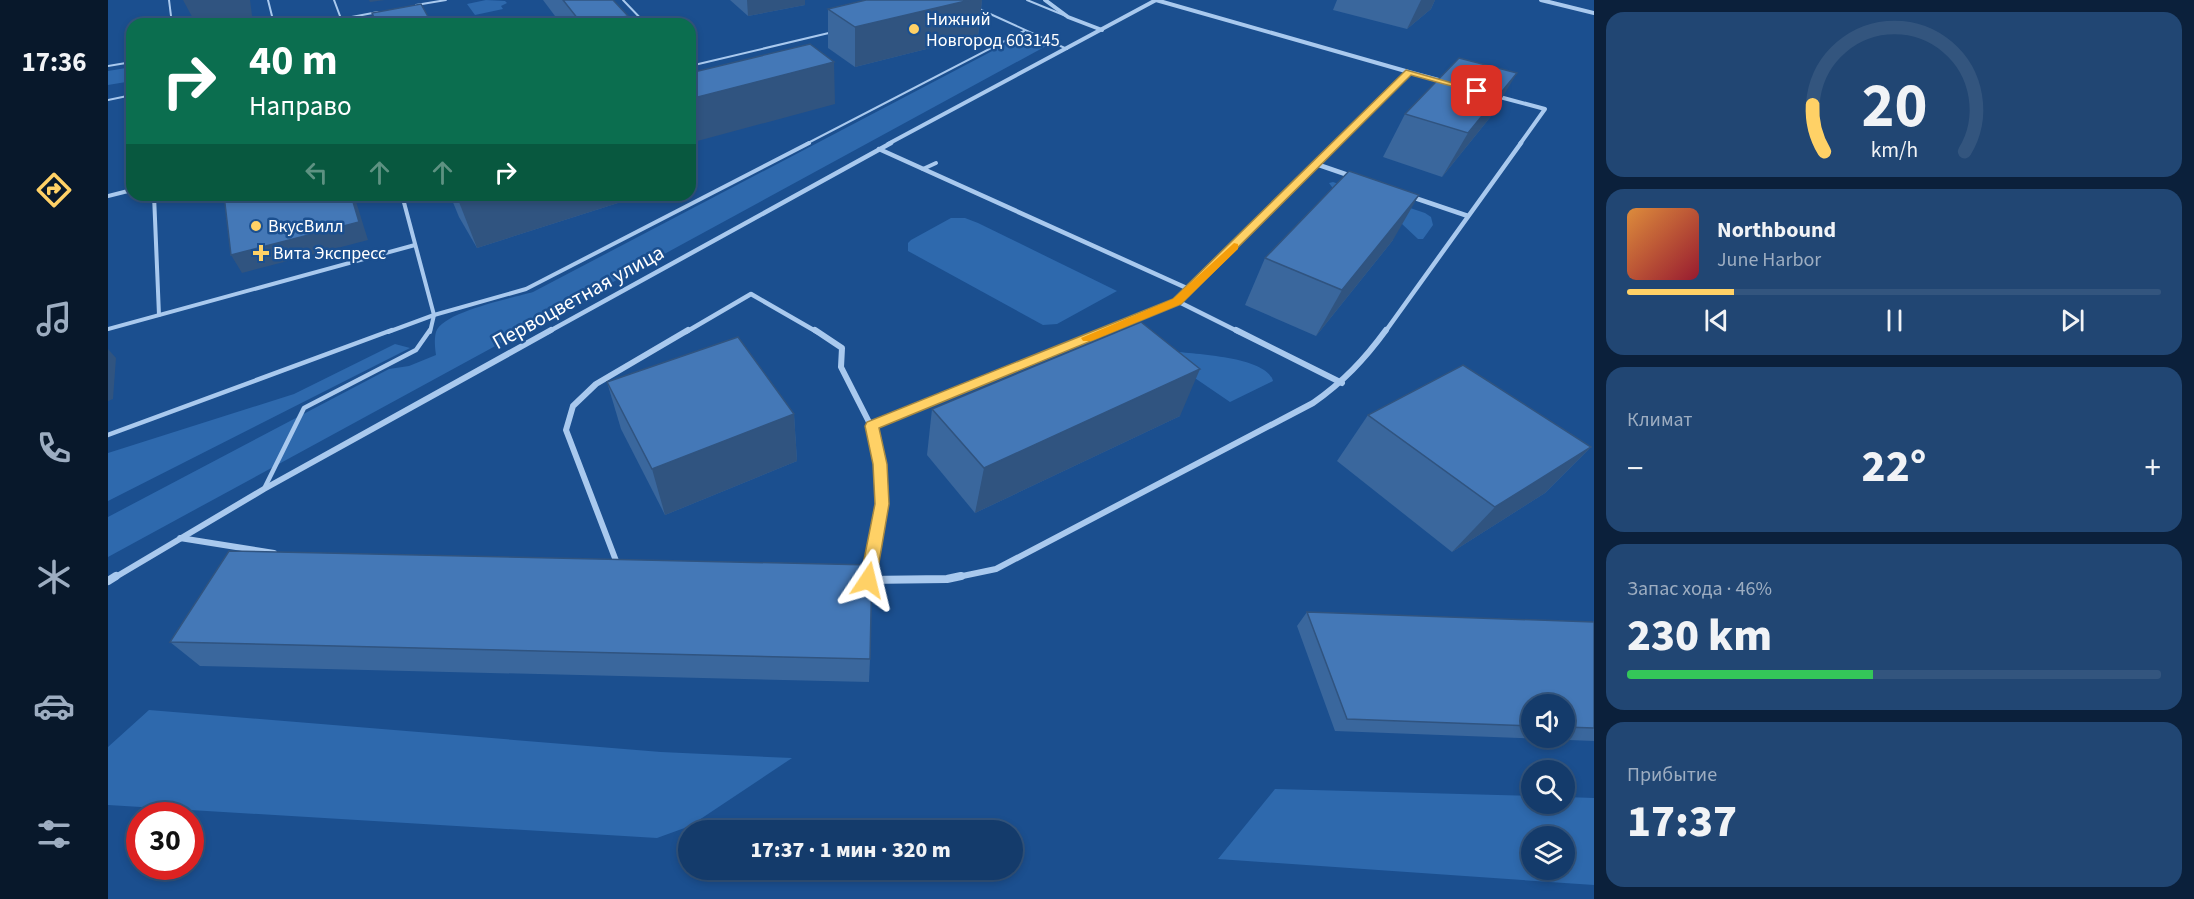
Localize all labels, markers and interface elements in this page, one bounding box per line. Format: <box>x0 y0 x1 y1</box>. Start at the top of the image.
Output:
place label: Нижний Новгород 603145 <box>926 7 1060 53</box>
marker: Нижний Новгород 603145 <box>907 22 921 36</box>
text: 40 m <box>249 31 338 91</box>
icon: right <box>150 42 228 120</box>
text: 17:36 <box>21 43 87 82</box>
text: 20 <box>1861 62 1927 151</box>
pin <box>1451 65 1502 116</box>
icon: arrive <box>1460 74 1493 107</box>
text: Направо <box>249 87 352 126</box>
text: km/h <box>1870 135 1918 166</box>
icon: left <box>300 156 333 189</box>
icon: ahead <box>363 156 396 189</box>
icon: ahead <box>426 156 459 189</box>
icon: right <box>489 156 522 189</box>
icon: directions <box>33 169 75 211</box>
place label: ВкусВилл <box>268 214 344 239</box>
text: Northbound <box>1717 214 1836 246</box>
marker: ВкусВилл <box>249 219 263 233</box>
street label: Первоцветная улица <box>487 237 669 357</box>
place label: Вита Экспресс <box>273 241 386 266</box>
marker: Вита Экспресс <box>254 246 268 260</box>
text: June Harbor <box>1717 246 1821 274</box>
icon: music <box>33 298 75 340</box>
icon: previous <box>1700 304 1733 337</box>
icon: pause <box>1878 304 1911 337</box>
icon: next <box>2056 304 2089 337</box>
text: Климат <box>1627 406 1693 434</box>
icon: phone <box>33 427 75 469</box>
text: 22° <box>1862 435 1926 499</box>
text: − <box>1627 445 1643 492</box>
text: + <box>2145 445 2161 492</box>
position arrow <box>836 548 900 612</box>
icon: climate <box>33 556 75 598</box>
text: Запас хода · 46% <box>1627 575 1772 603</box>
text: 230 km <box>1627 604 1772 668</box>
icon: car <box>33 685 75 727</box>
map controls <box>1521 694 1575 880</box>
button: sound <box>1521 694 1575 748</box>
button: search <box>1521 760 1575 814</box>
text: Прибытие <box>1627 761 1717 789</box>
text: 17:37 <box>1627 790 1737 854</box>
speed limit sign: 30 <box>126 802 204 880</box>
icon: filters <box>33 813 75 855</box>
button: layers <box>1521 826 1575 880</box>
text: 17:37 · 1 мин · 320 m <box>750 834 951 866</box>

